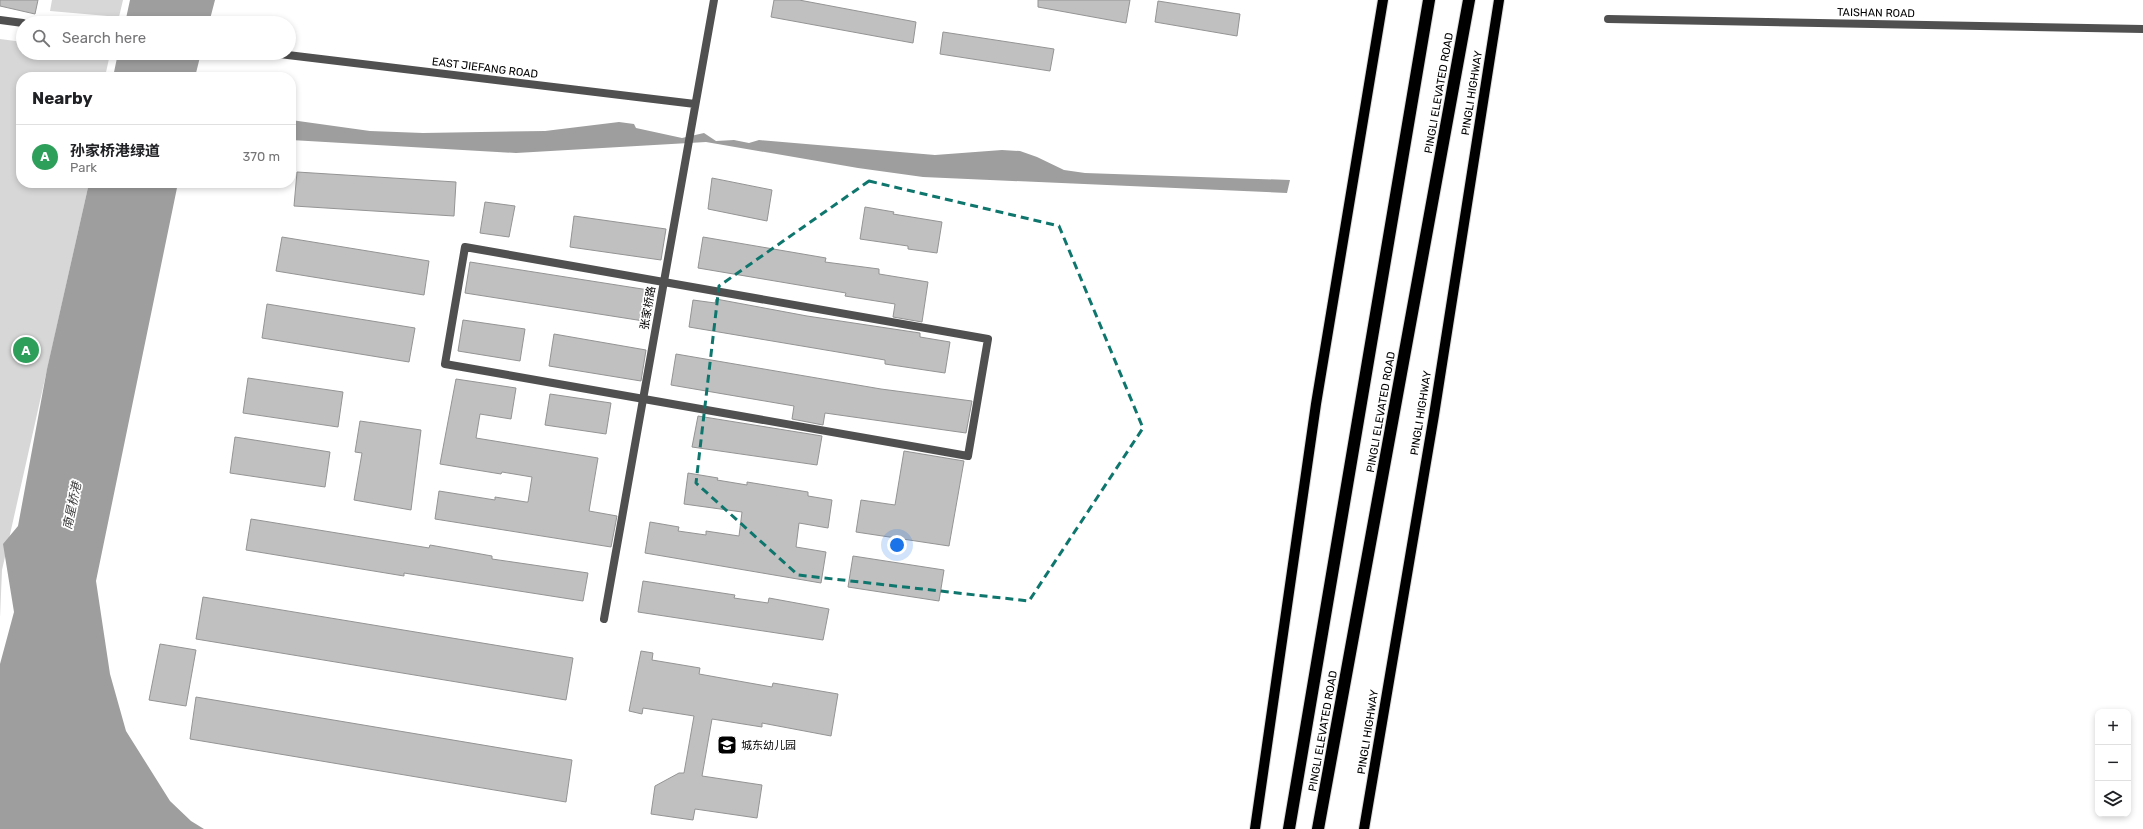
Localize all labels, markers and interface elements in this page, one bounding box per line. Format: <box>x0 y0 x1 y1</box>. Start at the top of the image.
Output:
street label: TAISHAN ROAD <box>1837 6 1915 20</box>
search box <box>16 16 296 60</box>
icon: search <box>30 27 52 49</box>
text: Search here <box>62 29 146 47</box>
street label: PINGLI ELEVATED ROAD <box>1422 32 1456 154</box>
street label: PINGLI HIGHWAY <box>1459 50 1485 136</box>
street label: EAST JIEFANG ROAD <box>431 55 539 81</box>
text: Nearby <box>32 88 93 108</box>
text: 孙家桥港绿道 <box>70 142 160 160</box>
text: A <box>40 149 50 164</box>
text: 370 m <box>243 149 280 164</box>
text: Park <box>70 160 97 175</box>
street label: 张家桥路 <box>638 285 658 331</box>
pin: A <box>13 335 39 365</box>
street label: PINGLI ELEVATED ROAD <box>1364 351 1398 473</box>
street label: PINGLI HIGHWAY <box>1408 370 1434 456</box>
water label: 南星桥港 <box>60 479 84 531</box>
your location <box>887 535 907 555</box>
street label: PINGLI ELEVATED ROAD <box>1306 670 1340 792</box>
street label: PINGLI HIGHWAY <box>1355 689 1381 775</box>
map controls <box>2095 709 2131 817</box>
button: + <box>2095 709 2131 745</box>
school or university icon: 城东幼儿园 <box>716 734 738 756</box>
place label: 城东幼儿园 <box>741 739 796 752</box>
button: − <box>2095 745 2131 781</box>
button: layers <box>2095 781 2131 817</box>

